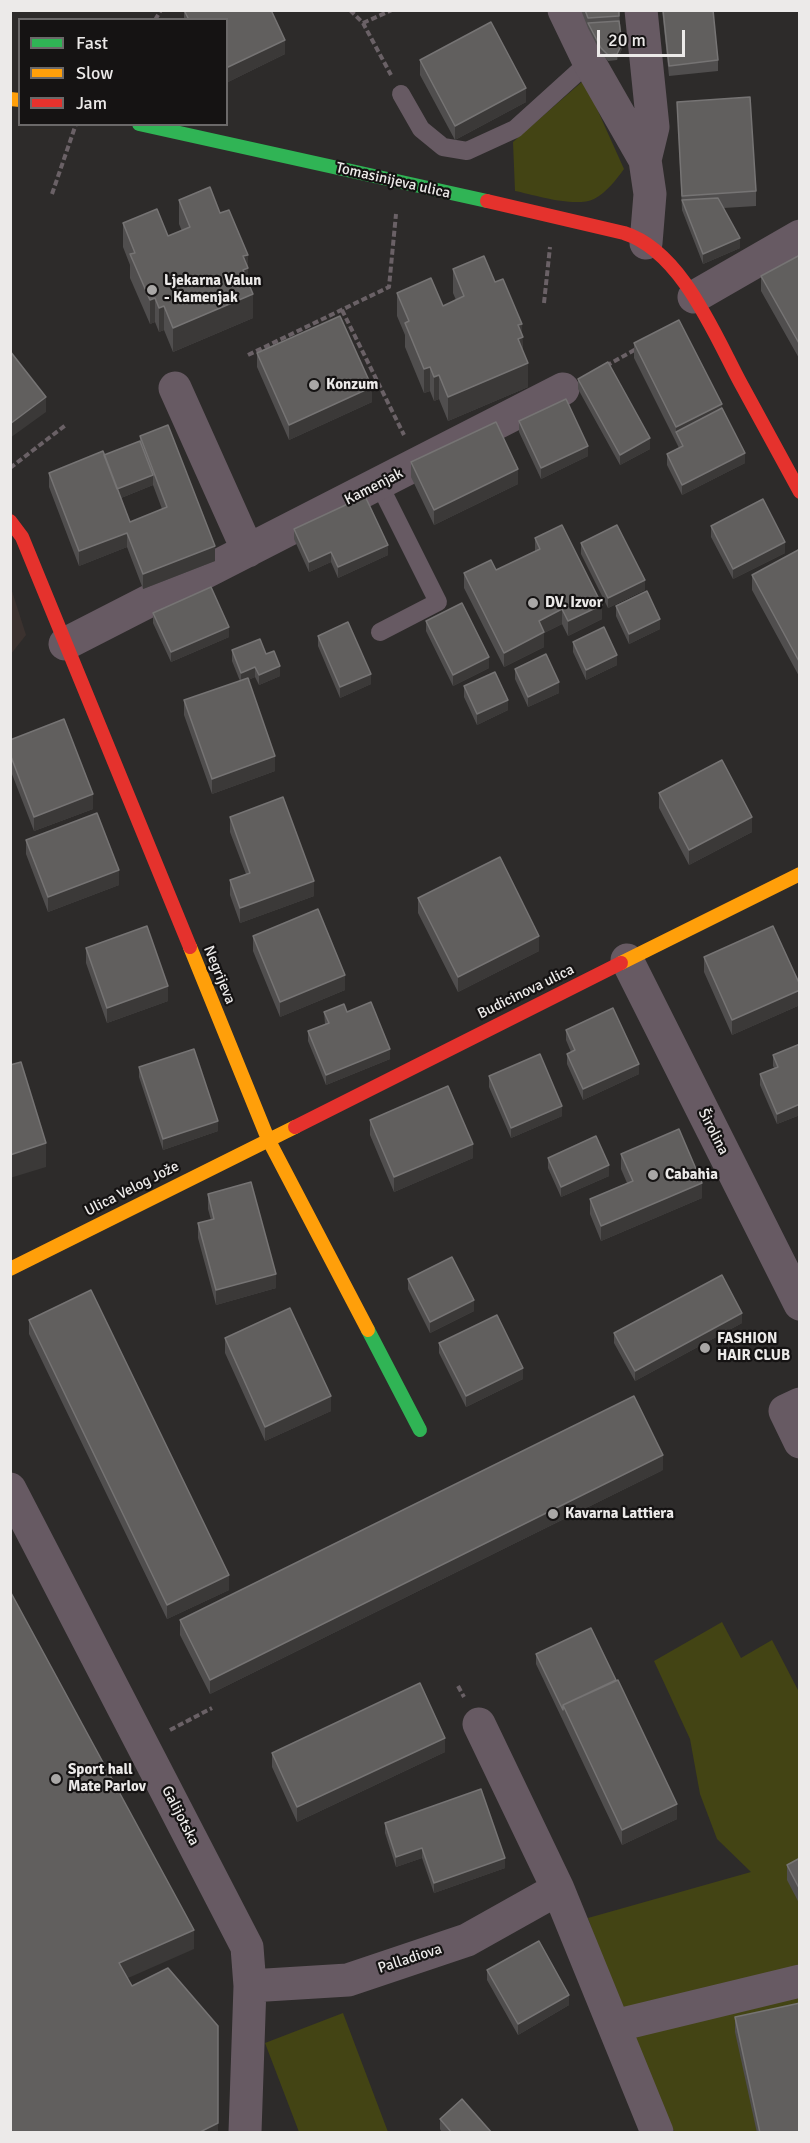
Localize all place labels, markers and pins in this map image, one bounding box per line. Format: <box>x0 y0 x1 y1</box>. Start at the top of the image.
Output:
place label: Ljekarna Valun - Kamenjak <box>164 272 262 307</box>
marker: Ljekarna Valun - Kamenjak <box>145 283 159 297</box>
place label: Konzum <box>326 376 378 394</box>
marker: Konzum <box>307 378 321 392</box>
place label: DV. Izvor <box>545 594 603 612</box>
marker: DV. Izvor <box>526 596 540 610</box>
place label: Cabahia <box>665 1166 718 1184</box>
marker: Cabahia <box>646 1168 660 1182</box>
place label: FASHION HAIR CLUB <box>717 1330 790 1365</box>
marker: FASHION HAIR CLUB <box>698 1341 712 1355</box>
place label: Kavarna Lattiera <box>565 1505 674 1523</box>
marker: Kavarna Lattiera <box>546 1507 560 1521</box>
place label: Sport hall Mate Parlov <box>68 1761 146 1796</box>
marker: Sport hall Mate Parlov <box>49 1772 63 1786</box>

